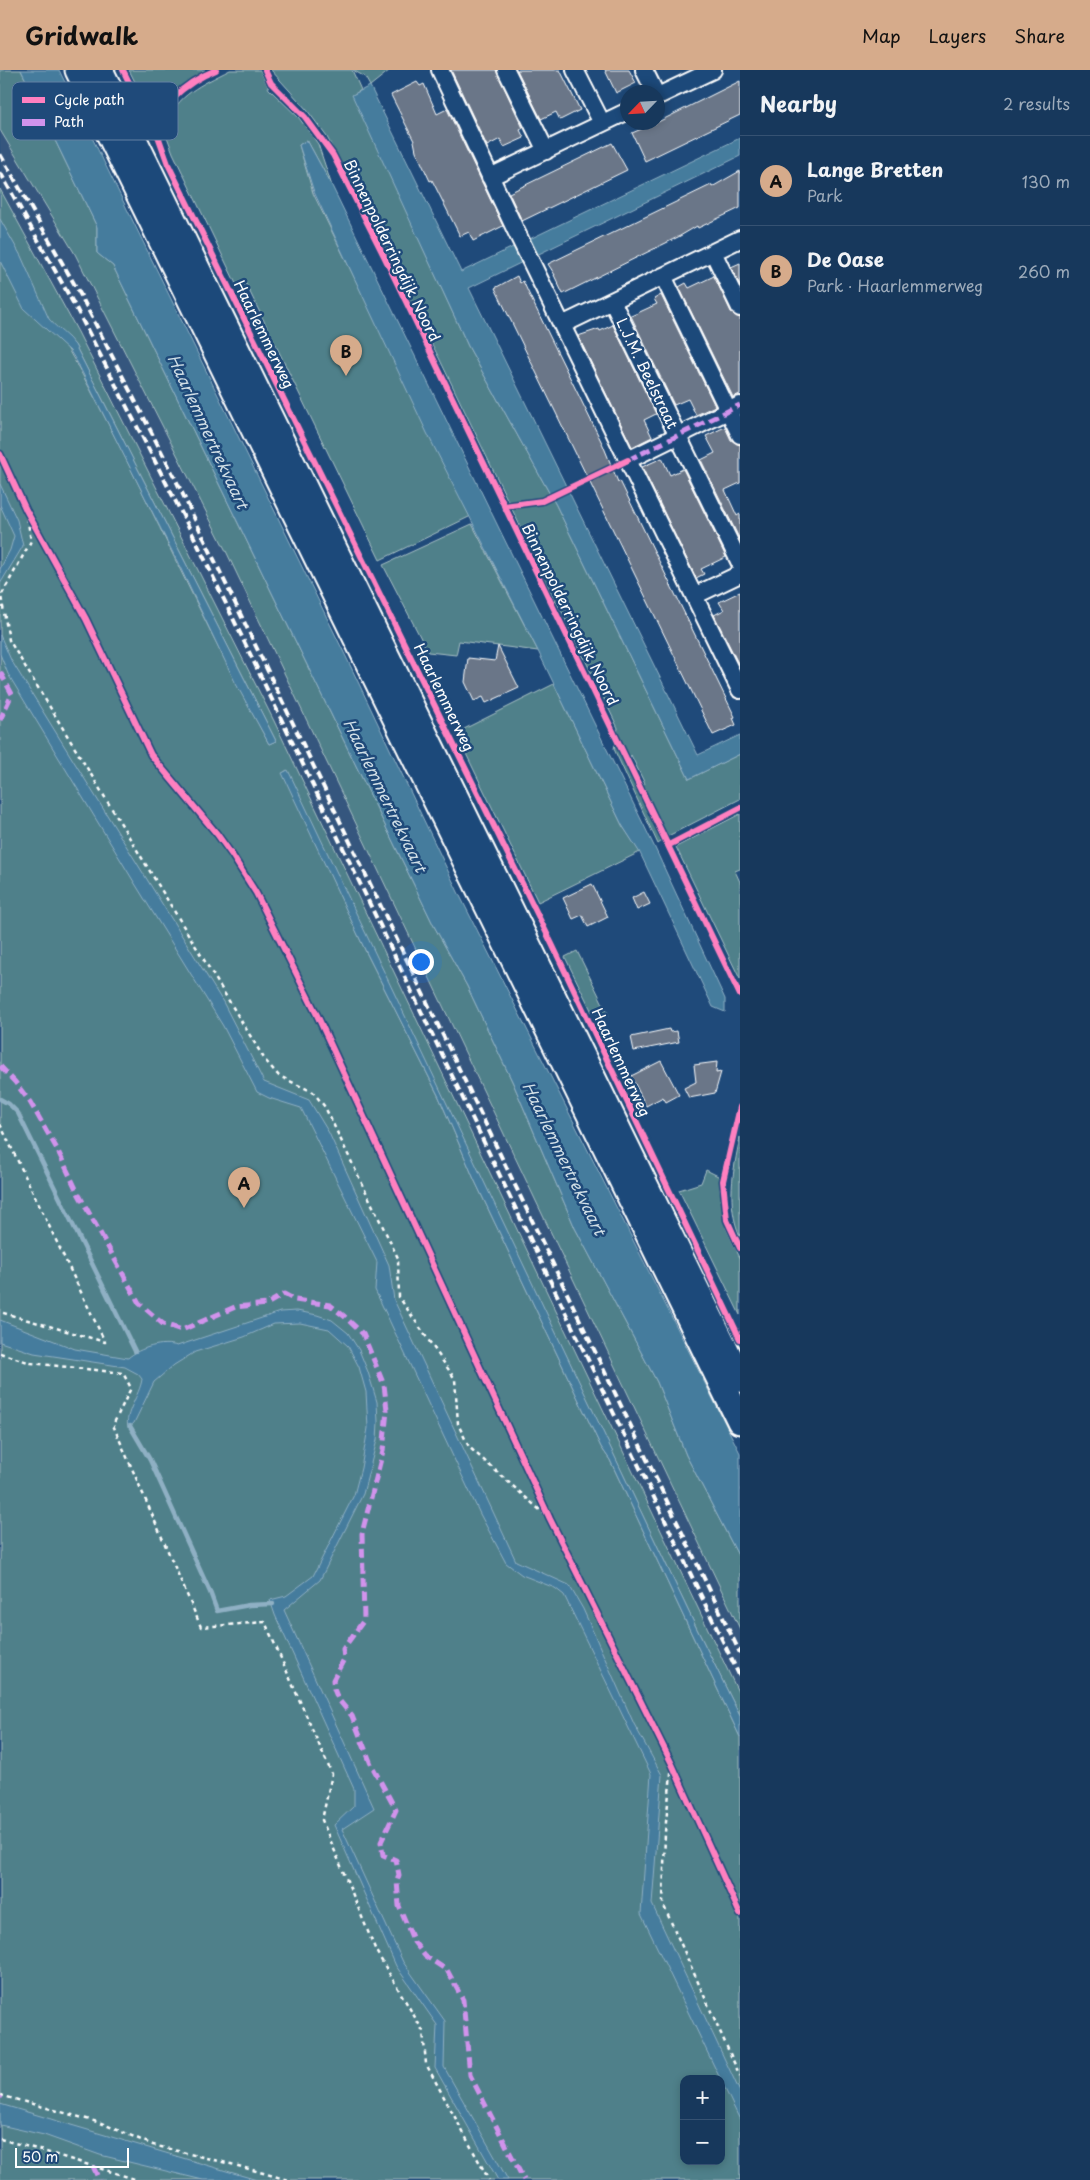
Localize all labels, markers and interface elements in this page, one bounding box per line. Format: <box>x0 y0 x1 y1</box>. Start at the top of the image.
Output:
text: Gridwalk <box>25 17 138 53</box>
text: Map <box>862 22 901 49</box>
text: Layers <box>929 22 986 49</box>
text: Share <box>1014 22 1065 49</box>
legend <box>12 82 178 140</box>
north arrow <box>620 85 665 130</box>
text: Nearby <box>760 87 837 119</box>
text: Cycle path <box>54 89 125 110</box>
text: 2 results <box>1003 91 1070 115</box>
text: Path <box>54 111 84 132</box>
street label: Binnenpolderringdijk Noord <box>339 155 447 345</box>
text: Lange Bretten <box>807 155 943 183</box>
text: A <box>770 169 782 193</box>
text: 130 m <box>1022 169 1070 193</box>
text: Park <box>807 183 843 207</box>
text: De Oase <box>807 245 884 273</box>
text: B <box>771 259 781 283</box>
text: 260 m <box>1018 259 1070 283</box>
text: Park · Haarlemmerweg <box>807 273 983 297</box>
street label: Haarlemmerweg <box>229 276 301 392</box>
street label: L.J.M. Beelstraat <box>611 314 685 432</box>
pin: B <box>330 335 362 376</box>
water label: Haarlemmertrekvaart <box>163 350 256 515</box>
street label: Binnenpolderringdijk Noord <box>517 519 625 709</box>
street label: Haarlemmerweg <box>409 639 481 755</box>
water label: Haarlemmertrekvaart <box>338 714 435 878</box>
your location <box>408 949 434 975</box>
street label: Haarlemmerweg <box>587 1004 657 1120</box>
water label: Haarlemmertrekvaart <box>517 1077 614 1241</box>
pin: A <box>228 1167 260 1208</box>
map controls <box>680 2075 725 2165</box>
button: + <box>680 2075 725 2120</box>
button: − <box>680 2120 725 2165</box>
scale bar <box>15 2145 129 2168</box>
text: 50 m <box>22 2146 58 2167</box>

